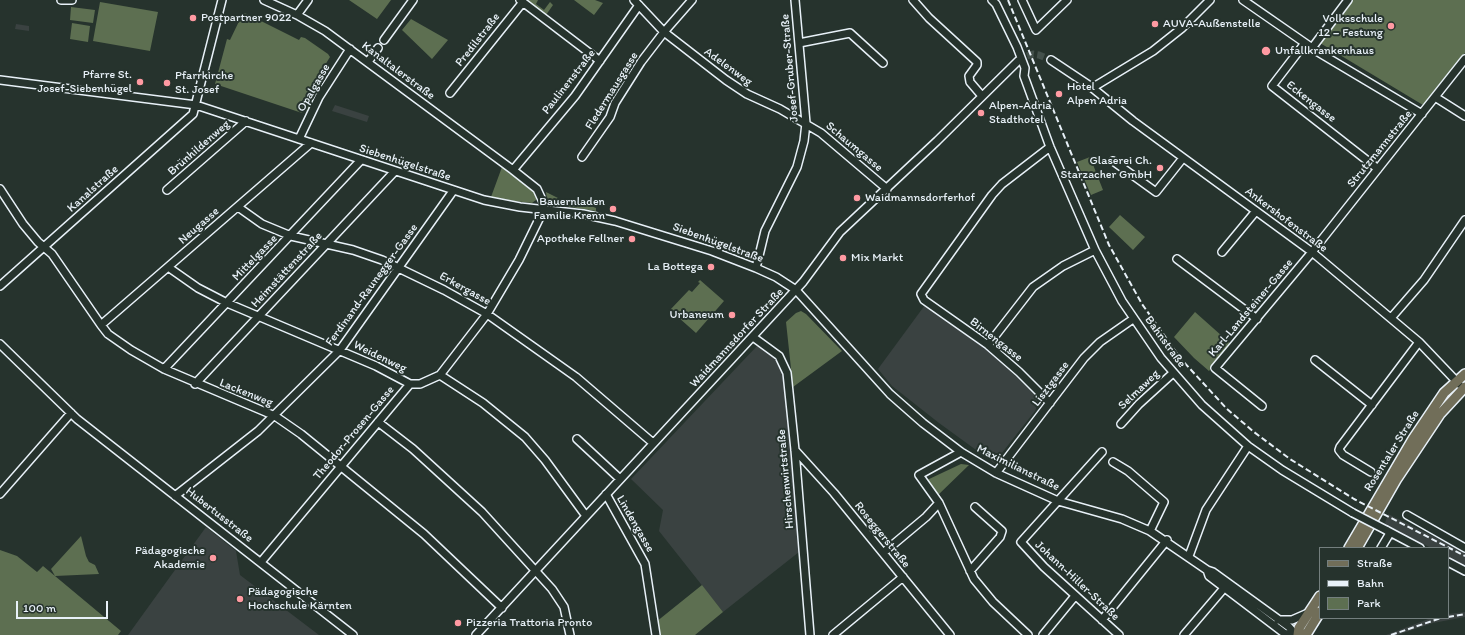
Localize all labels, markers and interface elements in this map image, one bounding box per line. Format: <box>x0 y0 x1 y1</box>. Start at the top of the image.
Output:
street label: Predilstraße <box>453 10 503 70</box>
place label: Postpartner 9022 <box>201 11 291 25</box>
place label: Volksschule 12 – Festung <box>1318 12 1383 40</box>
marker: Postpartner 9022 <box>188 13 198 23</box>
street label: Josef-Gruber-Straße <box>778 13 802 123</box>
place label: AUVA-Außenstelle <box>1163 17 1260 31</box>
marker: AUVA-Außenstelle <box>1150 19 1160 29</box>
marker: Volksschule 12 – Festung <box>1386 21 1396 31</box>
street label: Kanaltalerstraße <box>359 39 437 103</box>
place label: Unfallkrankenhaus <box>1275 44 1374 58</box>
street label: Adelenweg <box>701 45 755 89</box>
marker: Unfallkrankenhaus <box>1260 45 1272 57</box>
street label: Paulinenstraße <box>539 47 599 117</box>
street label: Fledermausgasse <box>582 49 642 133</box>
street label: Opalgasse <box>294 61 334 115</box>
place label: Pfarre St. Josef-Siebenhügel <box>37 68 132 96</box>
place label: Pfarrkirche St. Josef <box>175 69 233 97</box>
marker: Pfarre St. Josef-Siebenhügel <box>135 77 145 87</box>
marker: Pfarrkirche St. Josef <box>162 78 172 88</box>
street label: Eckengasse <box>1283 78 1339 126</box>
place label: Hotel Alpen Adria <box>1067 80 1127 108</box>
marker: Hotel Alpen Adria <box>1054 89 1064 99</box>
place label: Alpen-Adria Stadthotel <box>989 99 1051 127</box>
street label: Strutzmannstraße <box>1344 107 1416 191</box>
marker: Alpen-Adria Stadthotel <box>976 108 986 118</box>
street label: Brünhildenweg <box>165 117 233 179</box>
street label: Schaumgasse <box>822 119 886 175</box>
street label: Siebenhügelstraße <box>357 141 453 185</box>
place label: Glaserei Ch. Starzacher GmbH <box>1061 154 1152 182</box>
street label: Kanalstraße <box>64 162 122 216</box>
marker: Glaserei Ch. Starzacher GmbH <box>1155 163 1165 173</box>
street label: Ankershofenstraße <box>1242 184 1330 256</box>
place label: Waidmannsdorferhof <box>865 191 975 205</box>
marker: Waidmannsdorferhof <box>852 193 862 203</box>
place label: Bauernladen Familie Krenn <box>534 195 605 223</box>
street label: Neugasse <box>176 204 222 248</box>
marker: Bauernladen Familie Krenn <box>608 204 618 214</box>
street label: Siebenhügelstraße <box>671 220 765 266</box>
street label: Ferdinand-Raunegger-Gasse <box>323 221 421 349</box>
street label: Heimstättenstraße <box>248 229 326 311</box>
street label: Mittelgasse <box>229 232 281 284</box>
place label: Apotheke Fellner <box>537 232 624 246</box>
marker: Apotheke Fellner <box>627 234 637 244</box>
place label: Mix Markt <box>851 251 903 265</box>
marker: Mix Markt <box>838 253 848 263</box>
street label: Karl-Landsteiner-Gasse <box>1206 256 1296 360</box>
place label: La Bottega <box>647 260 703 274</box>
marker: La Bottega <box>706 262 716 272</box>
street label: Erkergasse <box>437 269 493 309</box>
street label: Waidmannsdorfer Straße <box>687 285 787 391</box>
place label: Urbaneum <box>670 308 724 322</box>
marker: Urbaneum <box>727 310 737 320</box>
street label: Bahnstraße <box>1141 313 1189 371</box>
street label: Birnengasse <box>967 315 1025 365</box>
street label: Weidenweg <box>351 338 409 376</box>
street label: Lisztgasse <box>1029 358 1073 410</box>
street label: Selmaweg <box>1115 367 1163 413</box>
street label: Lackenweg <box>217 376 275 410</box>
street label: Theodor-Prosen-Gasse <box>310 383 398 483</box>
street label: Rosentaler Straße <box>1361 408 1423 494</box>
street label: Hirschenwirtstraße <box>774 429 798 529</box>
street label: Maximilianstraße <box>974 442 1062 494</box>
street label: Hubertusstraße <box>182 484 256 546</box>
street label: Lindengasse <box>613 493 657 555</box>
street label: Roseggerstraße <box>851 499 913 571</box>
street label: Johann-Hiller-Straße <box>1032 538 1122 624</box>
place label: Pädagogische Akademie <box>135 544 205 572</box>
legend <box>1319 547 1449 619</box>
marker: Pädagogische Akademie <box>208 553 218 563</box>
text: Straße <box>1357 556 1392 570</box>
text: Bahn <box>1357 576 1384 590</box>
place label: Pädagogische Hochschule Kärnten <box>248 585 352 613</box>
scale bar <box>18 593 110 619</box>
marker: Pädagogische Hochschule Kärnten <box>235 594 245 604</box>
text: Park <box>1357 596 1381 610</box>
text: 100 m <box>23 601 56 615</box>
place label: Pizzeria Trattoria Pronto <box>466 616 592 630</box>
marker: Pizzeria Trattoria Pronto <box>453 618 463 628</box>

